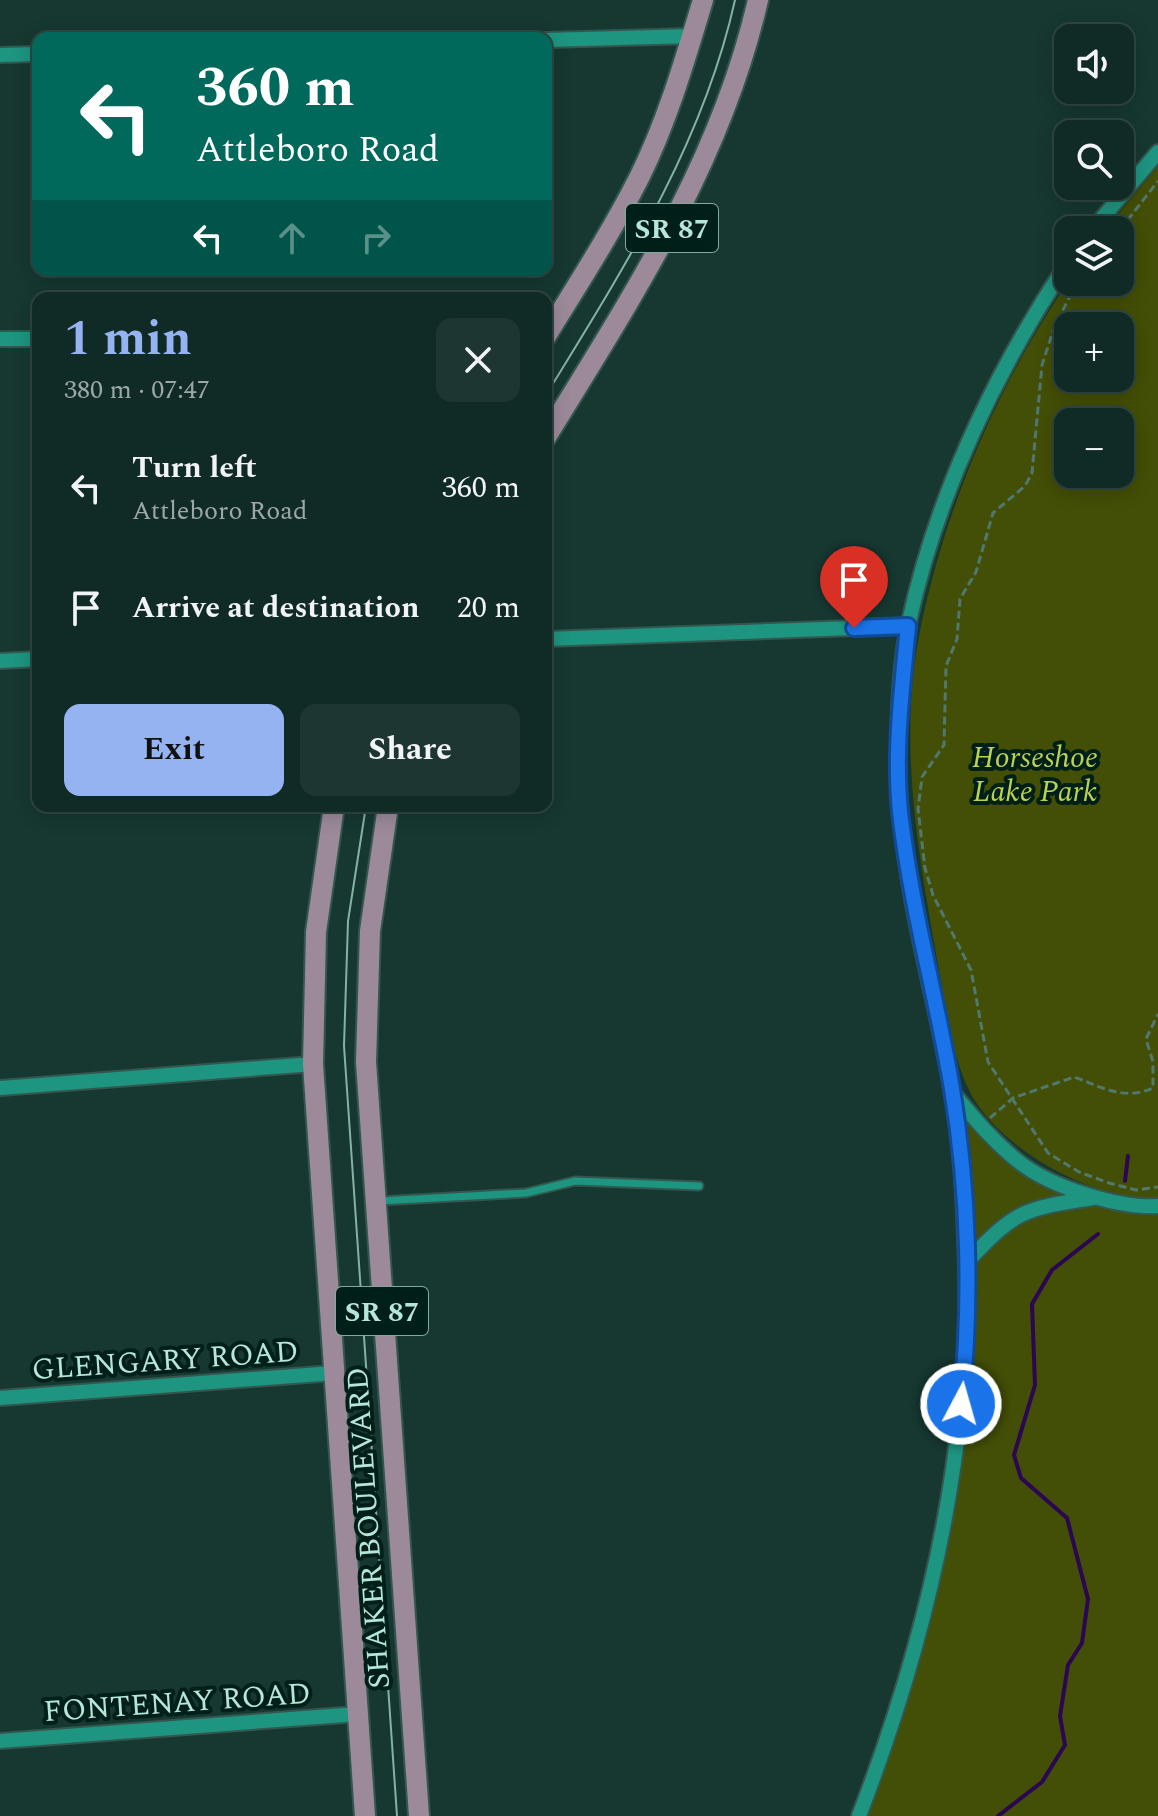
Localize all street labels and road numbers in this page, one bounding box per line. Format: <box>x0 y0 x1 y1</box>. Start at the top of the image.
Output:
road number: SR 87 <box>626 204 718 252</box>
road number: SR 87 <box>336 1287 428 1335</box>
street label: GLENGARY ROAD <box>30 1329 300 1393</box>
street label: SHAKER BOULEVARD <box>335 1366 403 1690</box>
street label: FONTENAY ROAD <box>42 1671 312 1735</box>

